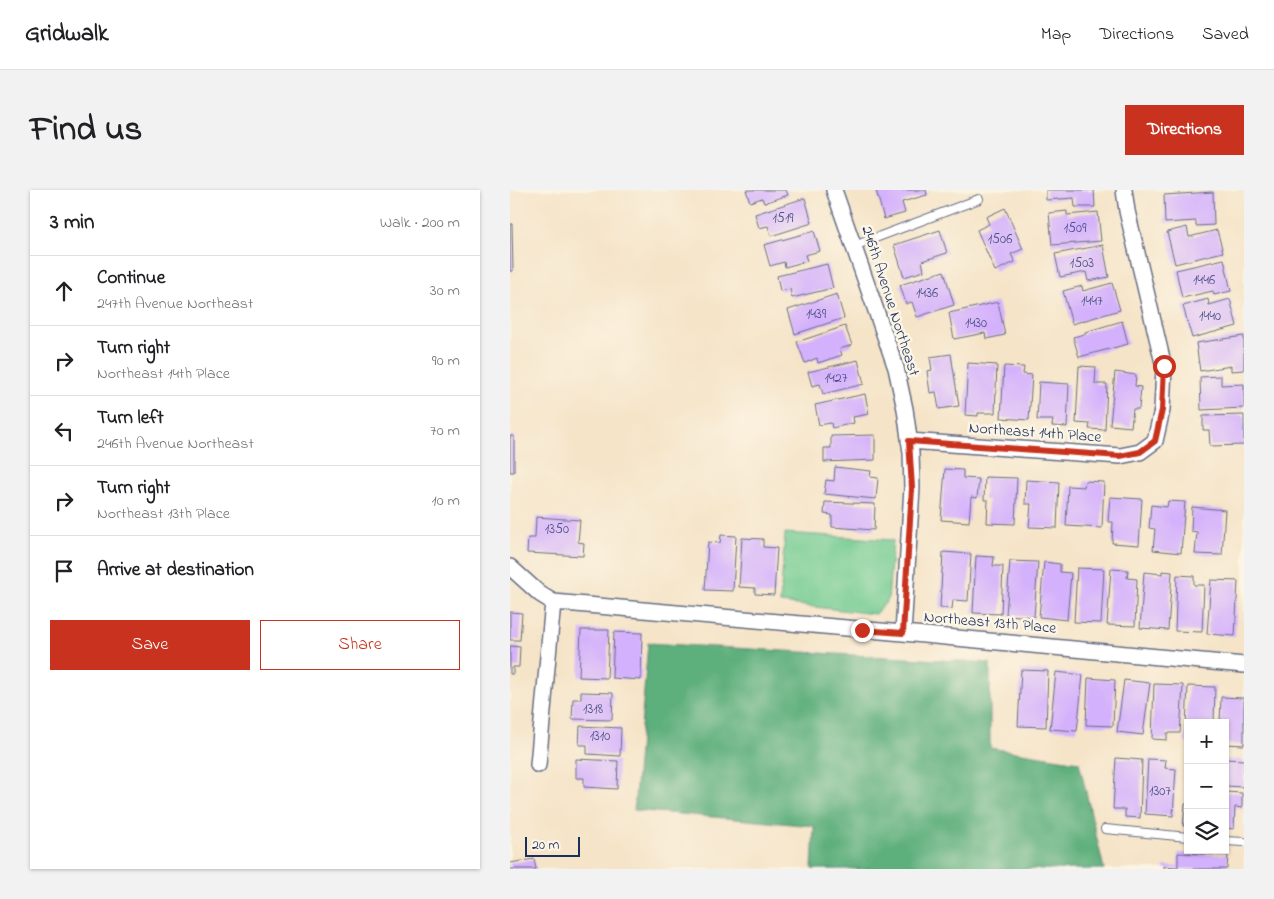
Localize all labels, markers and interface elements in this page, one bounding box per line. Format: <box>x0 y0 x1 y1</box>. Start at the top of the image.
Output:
text: Gridwalk <box>25 17 109 52</box>
text: Map <box>1041 22 1071 48</box>
text: Directions <box>1099 22 1174 48</box>
text: Saved <box>1202 22 1249 48</box>
text: Find us <box>30 105 142 156</box>
button: Directions <box>1125 105 1244 155</box>
text: 3 min <box>50 208 94 238</box>
house number: 1519 <box>772 208 794 229</box>
text: Walk · 200 m <box>380 211 460 235</box>
house number: 1509 <box>1064 218 1087 239</box>
street label: 246th Avenue Northeast <box>854 223 926 380</box>
house number: 1506 <box>988 229 1012 250</box>
house number: 1503 <box>1070 253 1094 274</box>
text: Continue <box>97 265 165 292</box>
house number: 1446 <box>1193 270 1215 291</box>
icon: ahead <box>50 277 78 305</box>
text: 30 m <box>430 279 460 303</box>
house number: 1436 <box>916 283 938 304</box>
house number: 1447 <box>1081 291 1103 312</box>
text: 247th Avenue Northeast <box>97 292 253 316</box>
house number: 1439 <box>806 304 827 325</box>
house number: 1440 <box>1199 306 1221 327</box>
house number: 1430 <box>965 313 987 334</box>
text: Turn right <box>97 335 170 362</box>
icon: right <box>50 347 78 375</box>
text: 90 m <box>432 349 460 373</box>
route start <box>1153 355 1176 378</box>
text: Northeast 14th Place <box>97 362 230 386</box>
house number: 1427 <box>825 368 848 389</box>
text: Turn left <box>97 405 164 432</box>
street label: Northeast 14th Place <box>968 416 1103 450</box>
icon: left <box>50 417 78 445</box>
text: 70 m <box>430 419 460 443</box>
text: 246th Avenue Northeast <box>97 432 254 456</box>
text: Turn right <box>97 475 170 502</box>
icon: right <box>50 487 78 515</box>
text: 10 m <box>432 489 460 513</box>
text: Northeast 13th Place <box>97 502 230 526</box>
house number: 1350 <box>545 519 569 540</box>
icon: arrive <box>50 557 78 585</box>
text: Arrive at destination <box>97 557 254 584</box>
street label: Northeast 13th Place <box>923 605 1058 641</box>
route end <box>851 619 874 642</box>
button: Save <box>50 620 250 670</box>
button: Share <box>260 620 460 670</box>
house number: 1318 <box>583 699 603 720</box>
map controls <box>1184 719 1229 854</box>
button: + <box>1184 719 1229 764</box>
house number: 1310 <box>590 726 610 747</box>
button: − <box>1184 764 1229 809</box>
house number: 1307 <box>1149 781 1171 802</box>
button: layers <box>1184 809 1229 854</box>
scale bar <box>525 834 580 857</box>
text: 20 m <box>532 835 559 856</box>

